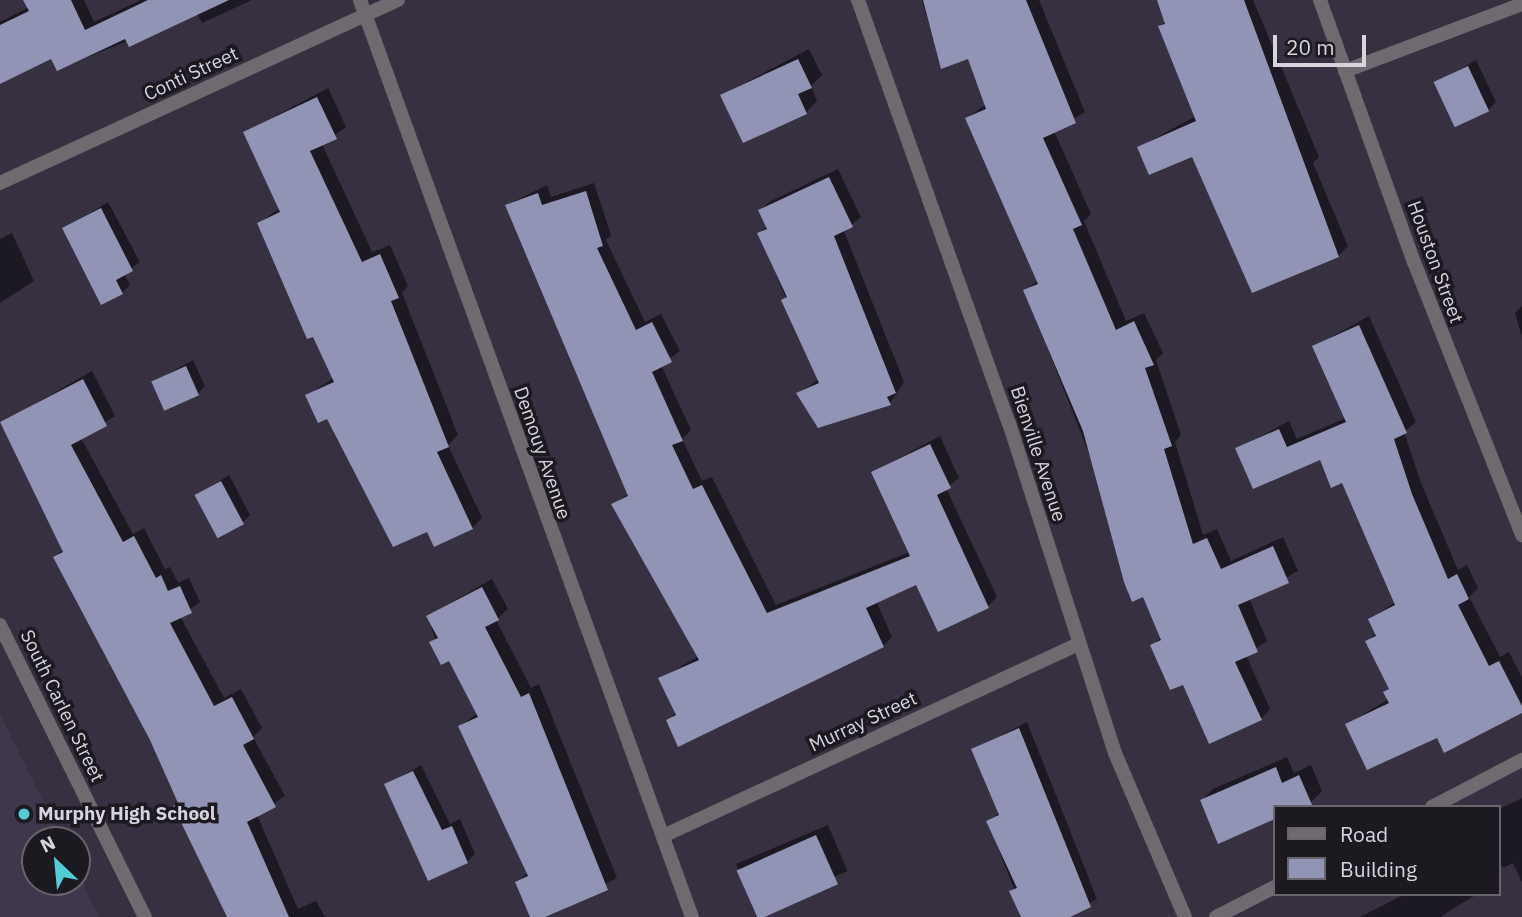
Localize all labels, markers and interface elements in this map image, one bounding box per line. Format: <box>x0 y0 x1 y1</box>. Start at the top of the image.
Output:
scale bar <box>1277 21 1370 65</box>
text: 20 m <box>1286 33 1335 61</box>
street label: Conti Street <box>140 42 242 106</box>
street label: Houston Street <box>1402 198 1468 326</box>
street label: Bienville Avenue <box>1005 383 1071 525</box>
street label: Demouy Avenue <box>509 384 575 522</box>
street label: South Carlen Street <box>15 626 109 786</box>
street label: Murray Street <box>806 687 920 757</box>
place label: Murphy High School <box>38 803 216 825</box>
legend <box>1274 805 1501 896</box>
marker: Murphy High School <box>16 806 32 822</box>
text: Road <box>1340 820 1388 848</box>
north arrow <box>21 826 91 896</box>
text: N <box>36 830 59 858</box>
text: Building <box>1340 855 1417 883</box>

